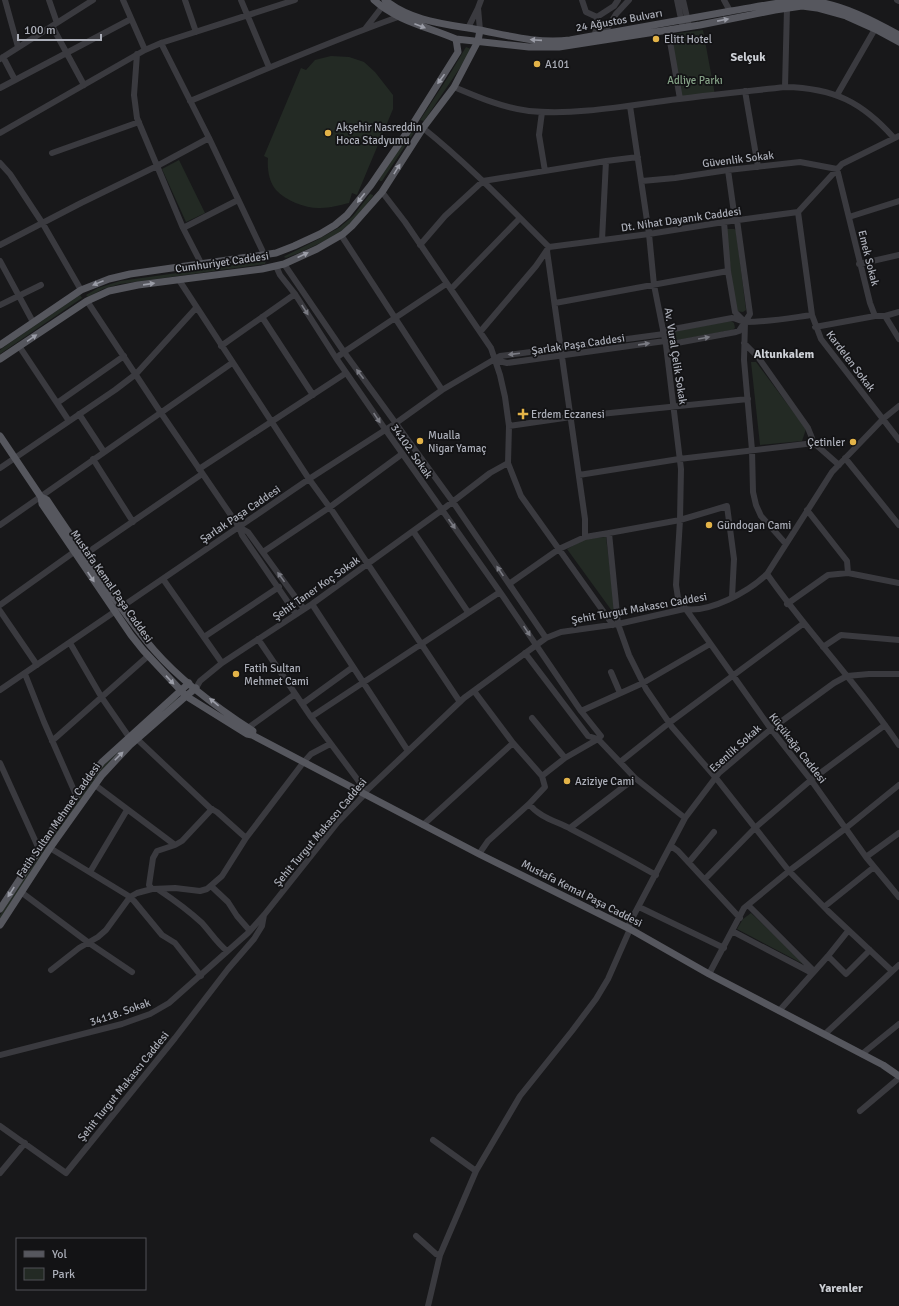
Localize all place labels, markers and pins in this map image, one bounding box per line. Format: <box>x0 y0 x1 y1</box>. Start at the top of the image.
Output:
place label: Elitt Hotel <box>664 33 712 46</box>
marker: Elitt Hotel <box>651 34 661 44</box>
place label: A101 <box>545 58 570 71</box>
marker: A101 <box>532 59 542 69</box>
place label: Akşehir Nasreddin Hoca Stadyumu <box>336 121 422 147</box>
marker: Akşehir Nasreddin Hoca Stadyumu <box>323 128 333 138</box>
place label: Erdem Eczanesi <box>531 408 605 421</box>
marker: Erdem Eczanesi <box>518 409 528 419</box>
place label: Mualla Nigar Yamaç <box>428 429 486 455</box>
marker: Mualla Nigar Yamaç <box>415 436 425 446</box>
place label: Çetinler <box>807 436 845 449</box>
marker: Çetinler <box>848 437 858 447</box>
place label: Gündogan Cami <box>717 519 791 532</box>
marker: Gündogan Cami <box>704 520 714 530</box>
place label: Fatih Sultan Mehmet Cami <box>244 662 309 688</box>
marker: Fatih Sultan Mehmet Cami <box>231 669 241 679</box>
place label: Aziziye Cami <box>575 775 634 788</box>
marker: Aziziye Cami <box>562 776 572 786</box>

